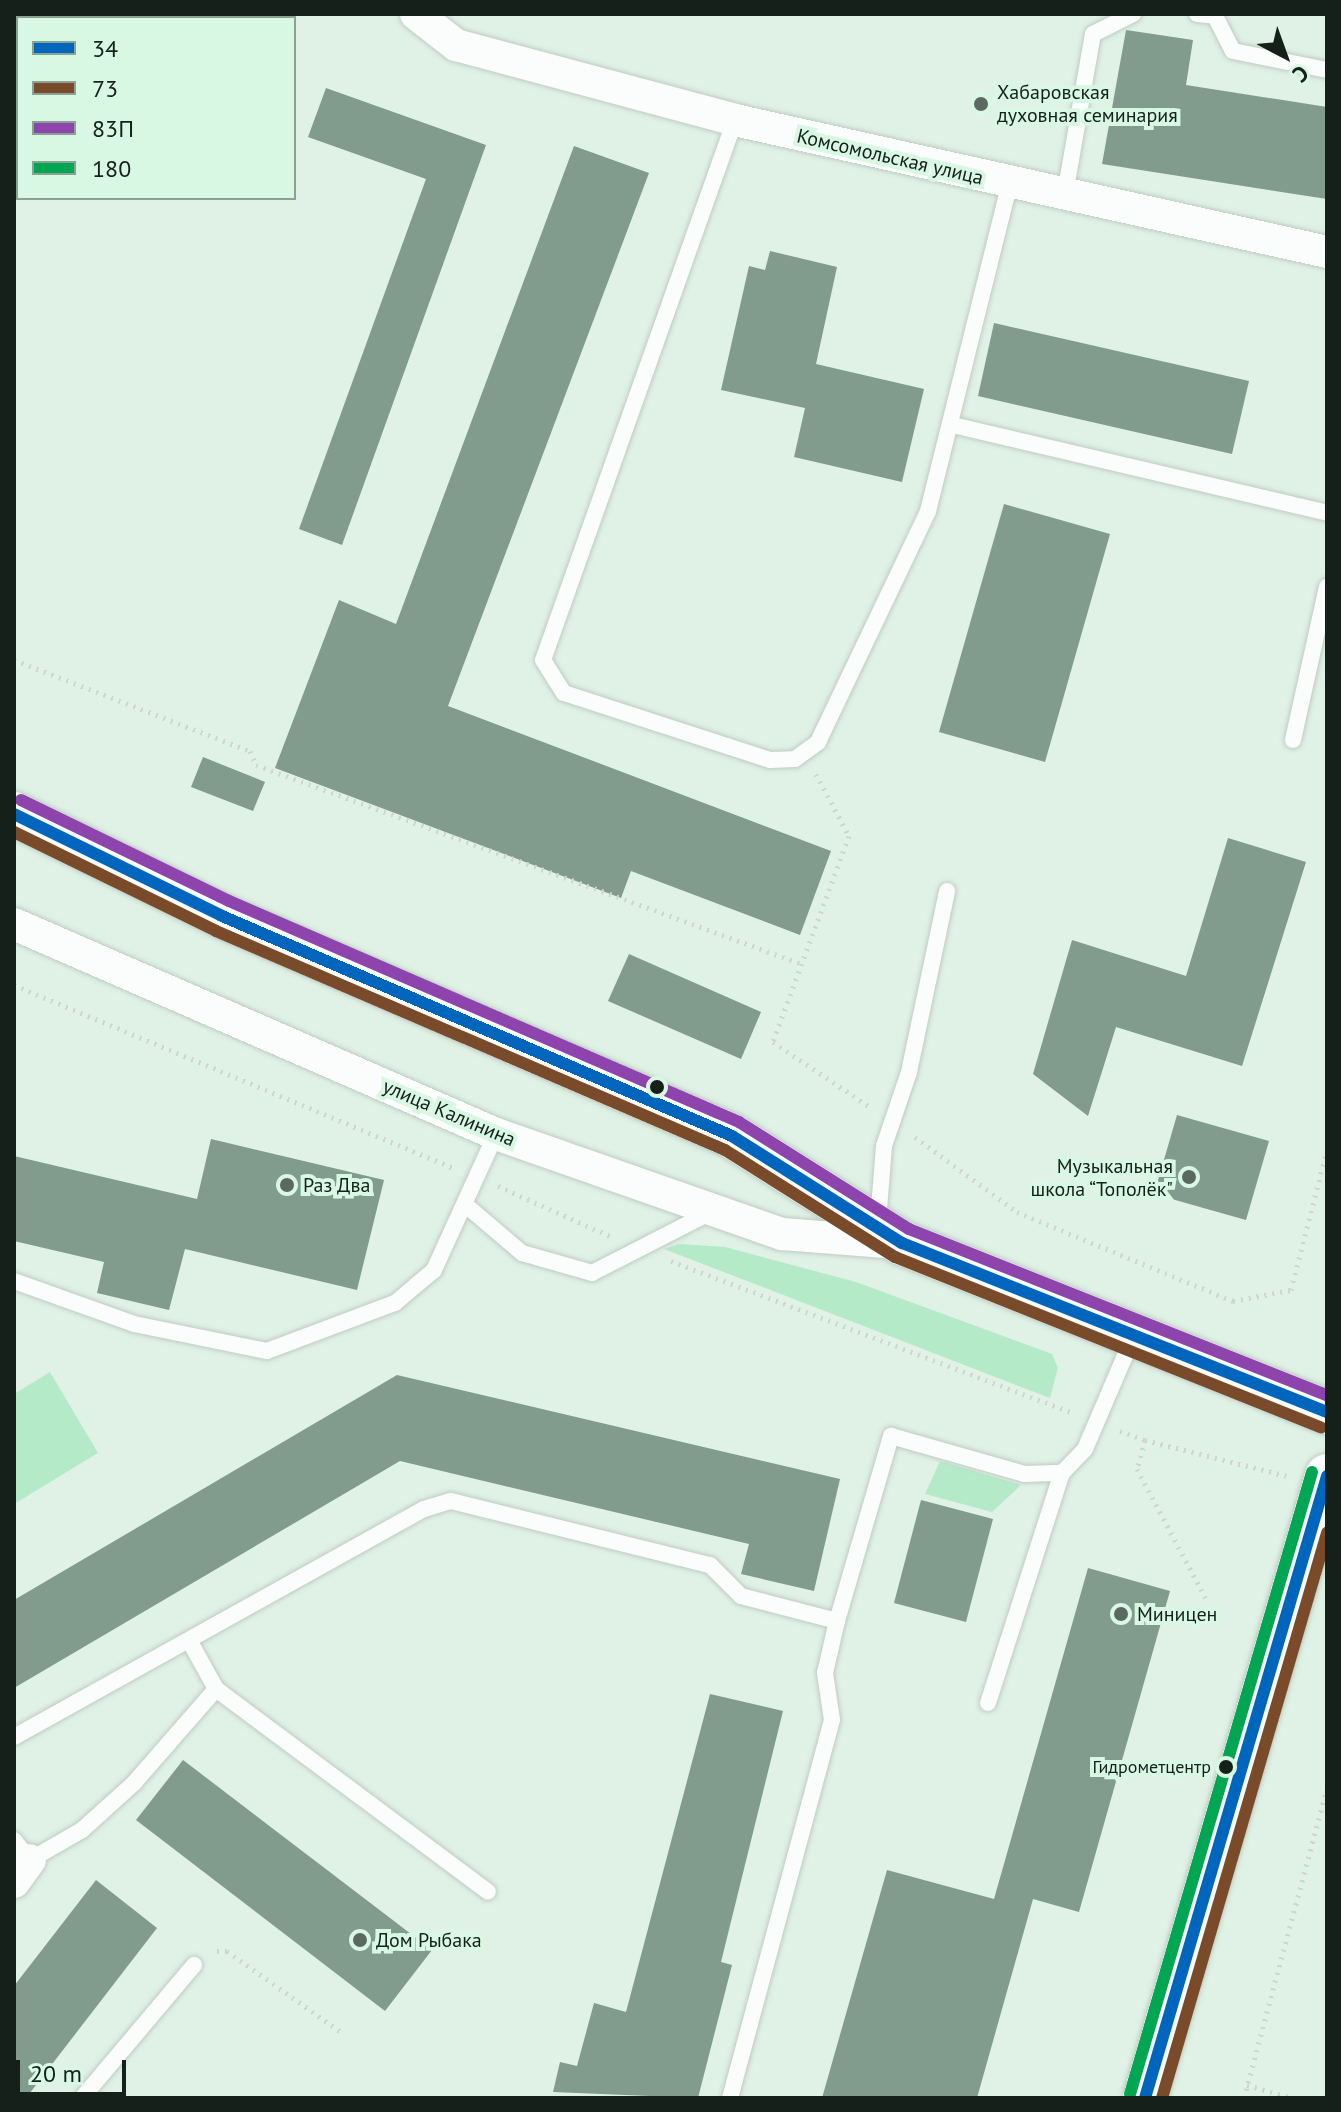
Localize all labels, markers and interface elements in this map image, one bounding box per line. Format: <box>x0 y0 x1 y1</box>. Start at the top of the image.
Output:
legend <box>16 16 296 200</box>
north arrow <box>1245 16 1325 96</box>
text: 34 <box>92 33 118 64</box>
text: С <box>1287 60 1315 89</box>
text: 73 <box>92 73 118 104</box>
place label: Хабаровская духовная семинария <box>997 80 1178 127</box>
marker: Хабаровская духовная семинария <box>972 95 990 113</box>
text: 83П <box>92 113 134 144</box>
street label: Комсомольская улица <box>794 124 986 190</box>
text: 180 <box>92 153 131 184</box>
street label: улица Калинина <box>379 1074 519 1152</box>
unlabelled marker <box>649 1079 665 1095</box>
place label: Музыкальная школа “Тополёк" <box>1029 1154 1173 1201</box>
marker: Музыкальная школа “Тополёк" <box>1180 1168 1198 1186</box>
place label: Раз Два <box>303 1173 371 1197</box>
marker: Раз Два <box>278 1176 296 1194</box>
place label: Миницен <box>1137 1602 1217 1626</box>
marker: Миницен <box>1112 1605 1130 1623</box>
place label: Гидрометцентр <box>1093 1756 1211 1778</box>
marker: Гидрометцентр <box>1218 1759 1234 1775</box>
place label: Дом Рыбака <box>376 1928 482 1952</box>
marker: Дом Рыбака <box>351 1931 369 1949</box>
scale bar <box>20 2044 130 2094</box>
text: 20 m <box>30 2058 82 2089</box>

